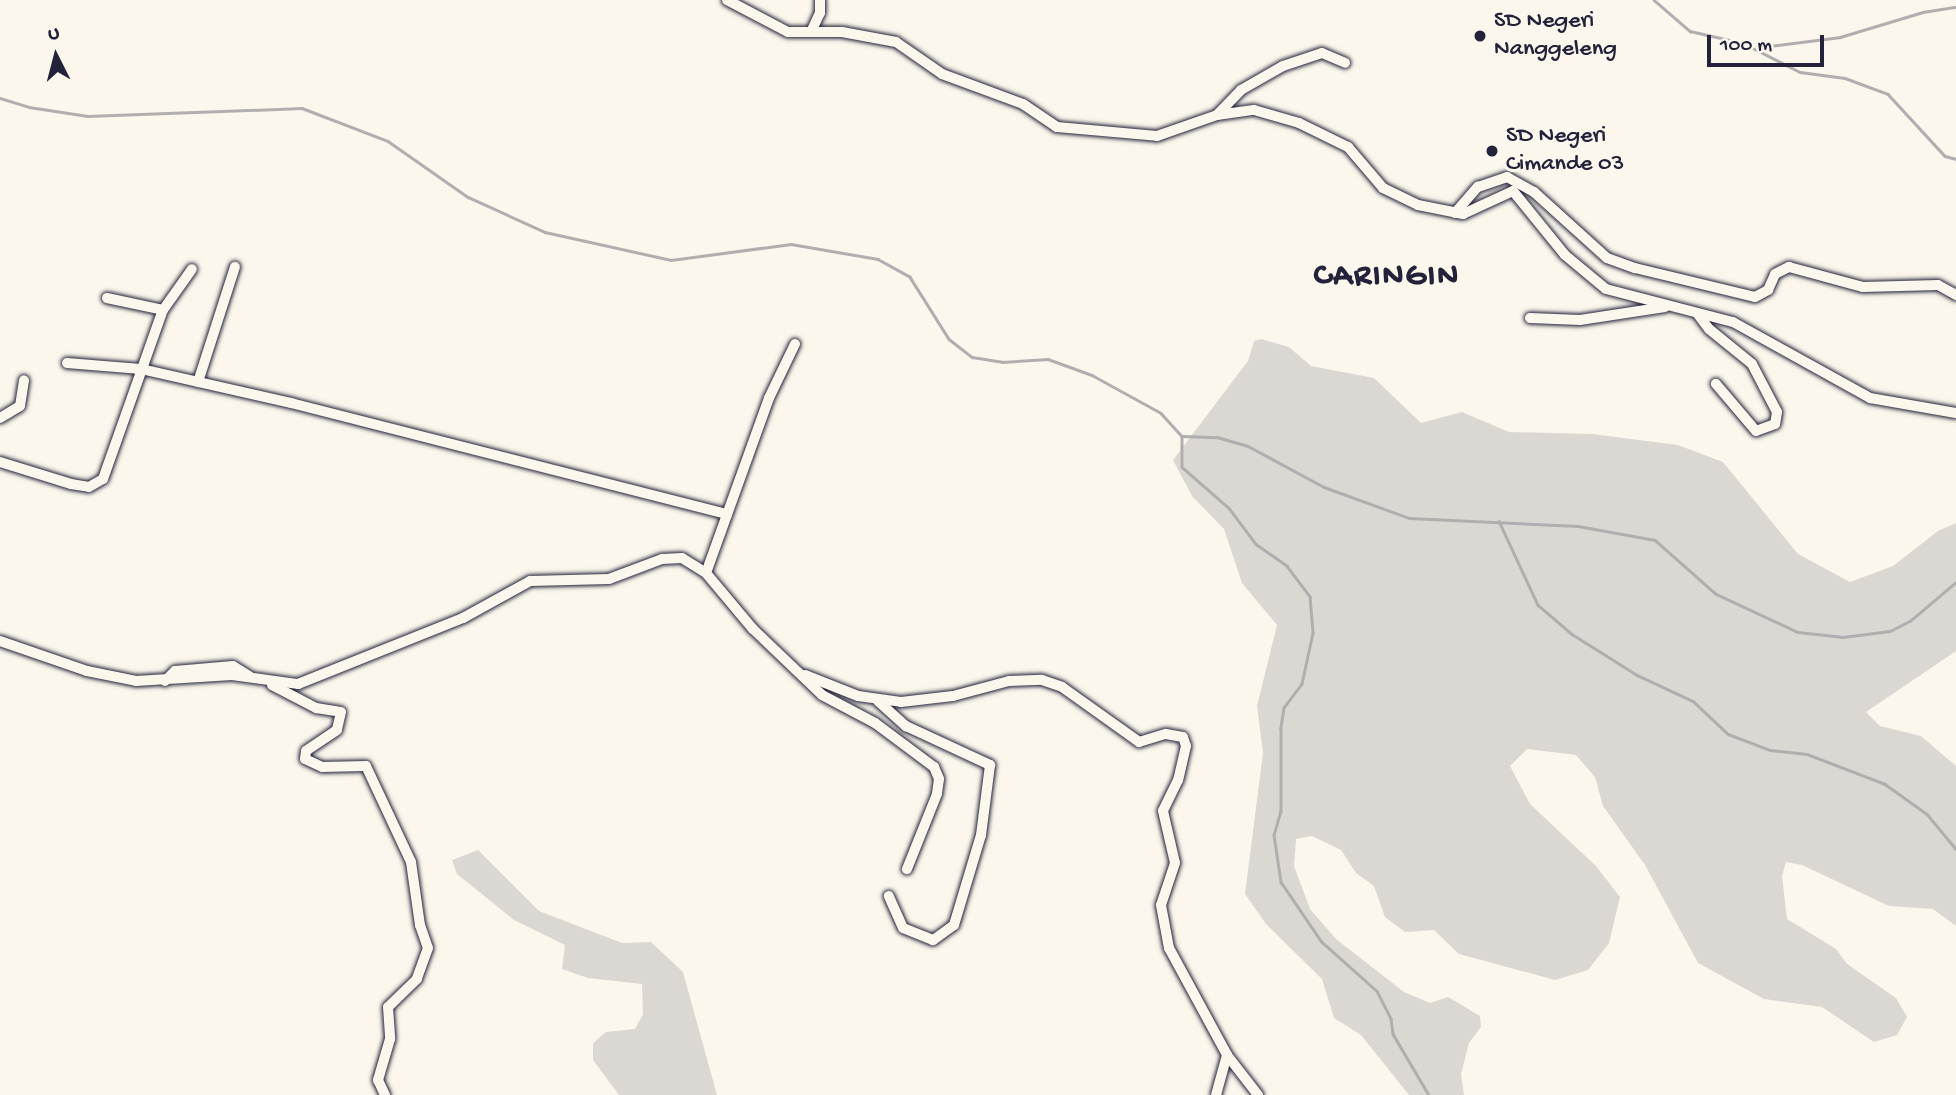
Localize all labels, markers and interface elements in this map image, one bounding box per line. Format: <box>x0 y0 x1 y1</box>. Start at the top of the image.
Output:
place label: SD Negeri Nanggeleng <box>1494 8 1617 64</box>
north arrow <box>21 21 91 91</box>
scale bar <box>1711 21 1828 65</box>
text: U <box>47 23 60 47</box>
marker: SD Negeri Nanggeleng <box>1472 28 1488 44</box>
text: 100 m <box>1720 34 1772 59</box>
place label: SD Negeri Cimande 03 <box>1506 123 1624 179</box>
marker: SD Negeri Cimande 03 <box>1484 143 1500 159</box>
district label: CARINGIN <box>1315 258 1459 296</box>

